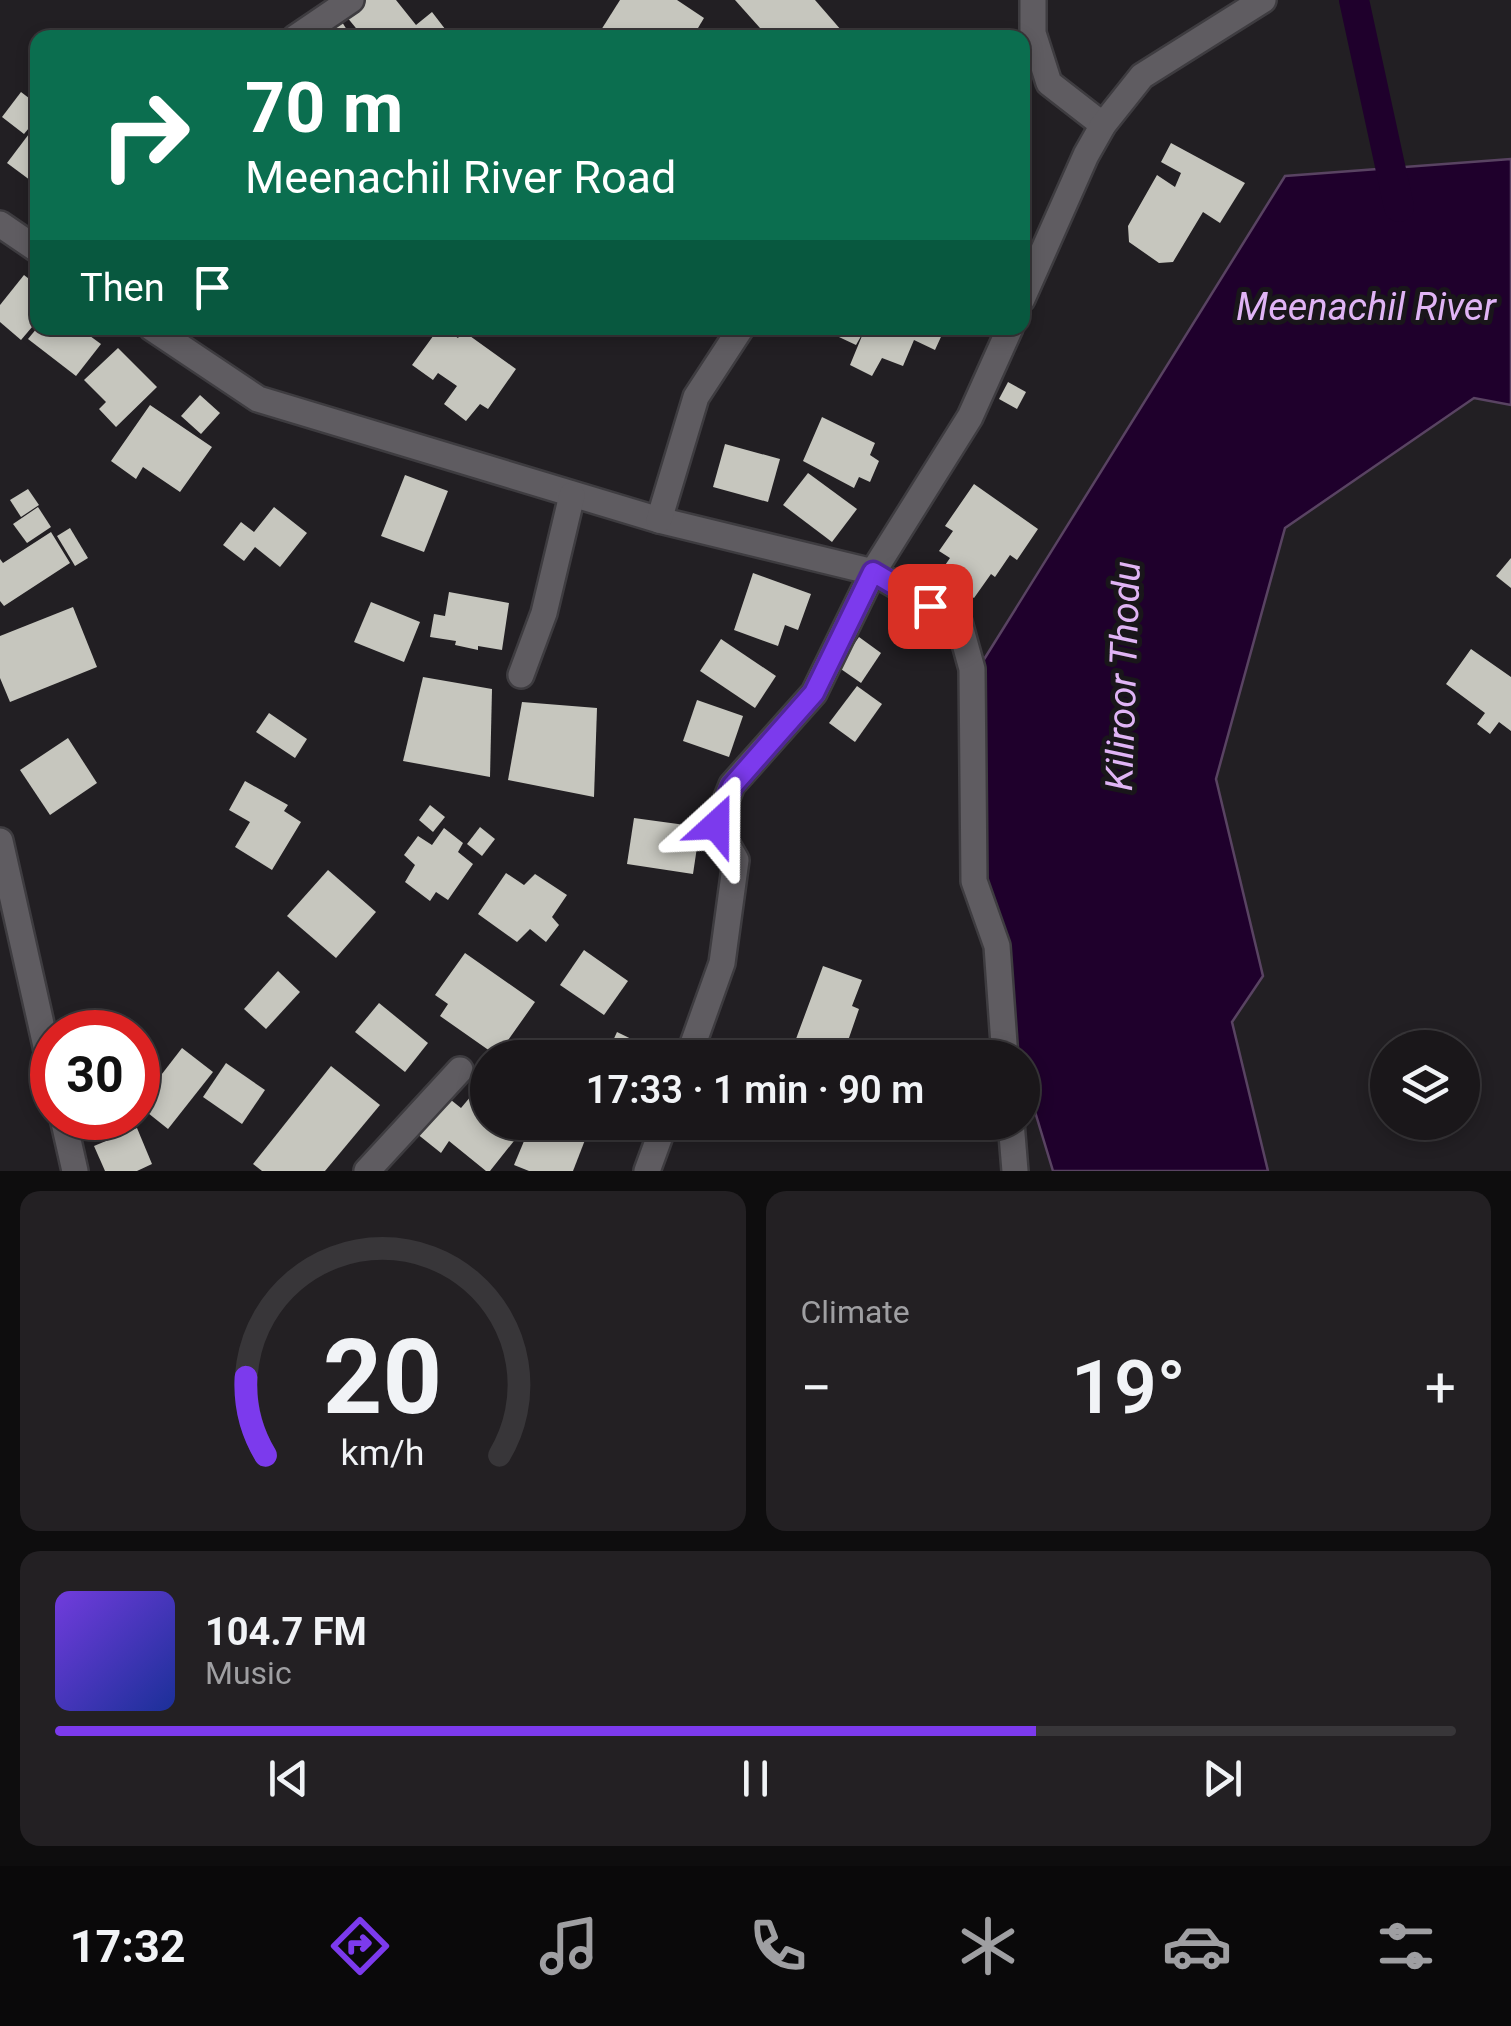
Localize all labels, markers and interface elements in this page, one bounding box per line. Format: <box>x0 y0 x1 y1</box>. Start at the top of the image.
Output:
text: 70 m <box>245 67 403 149</box>
icon: right <box>80 70 210 200</box>
text: Meenachil River Road <box>245 151 676 204</box>
icon: arrive <box>185 260 240 315</box>
text: Then <box>80 266 165 310</box>
water label: Meenachil River <box>1236 285 1497 329</box>
water label: Kiliroor Thodu <box>1097 560 1149 792</box>
pin <box>888 564 973 649</box>
icon: arrive <box>903 579 958 634</box>
position arrow <box>664 773 768 877</box>
speed limit sign: 30 <box>30 1010 160 1140</box>
map controls <box>1370 1030 1480 1140</box>
button: layers <box>1370 1030 1480 1140</box>
text: 17:33 · 1 min · 90 m <box>586 1068 924 1112</box>
text: Climate <box>801 1293 910 1331</box>
text: 20 <box>323 1317 442 1438</box>
text: 19° <box>1071 1343 1186 1431</box>
text: − <box>801 1356 832 1420</box>
text: + <box>1425 1356 1456 1420</box>
text: km/h <box>341 1432 425 1474</box>
text: 104.7 FM <box>205 1610 367 1654</box>
text: Music <box>205 1654 292 1692</box>
icon: previous <box>261 1751 316 1806</box>
icon: pause <box>728 1751 783 1806</box>
icon: next <box>1195 1751 1250 1806</box>
icon: directions <box>325 1911 395 1981</box>
icon: music <box>534 1911 604 1981</box>
icon: phone <box>743 1911 813 1981</box>
icon: climate <box>953 1911 1023 1981</box>
icon: car <box>1162 1911 1232 1981</box>
icon: filters <box>1371 1911 1441 1981</box>
text: 17:32 <box>70 1920 186 1973</box>

